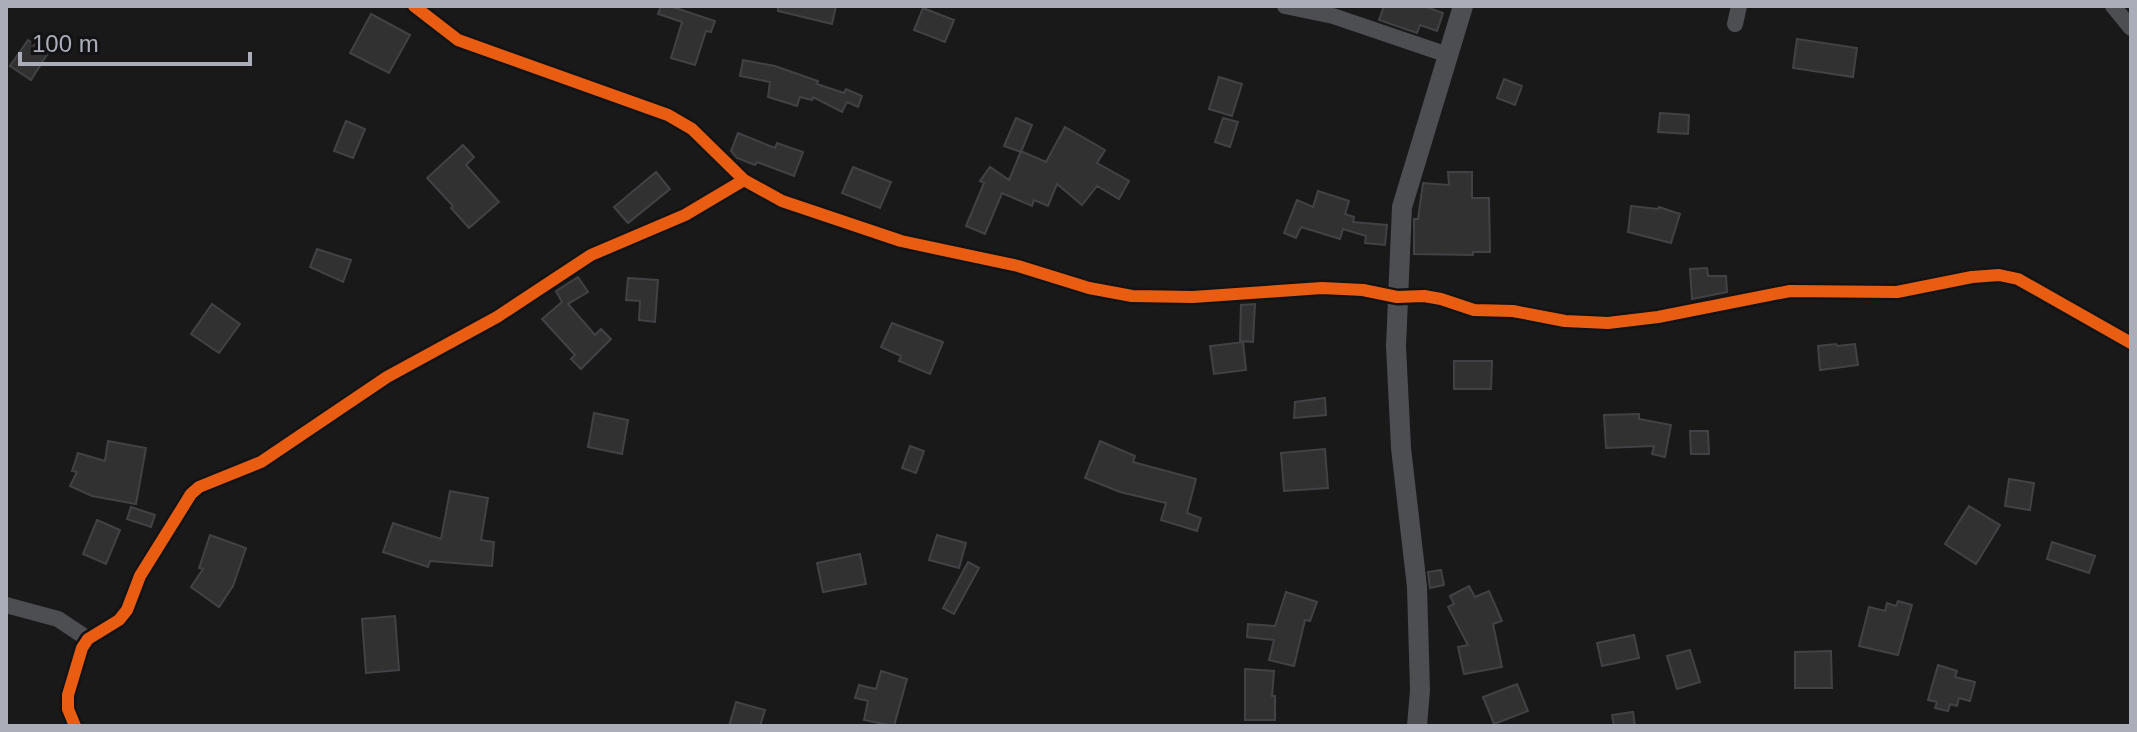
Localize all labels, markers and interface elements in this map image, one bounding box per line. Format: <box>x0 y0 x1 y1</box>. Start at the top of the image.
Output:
scale bar <box>20 16 250 66</box>
text: 100 m <box>32 30 99 57</box>

